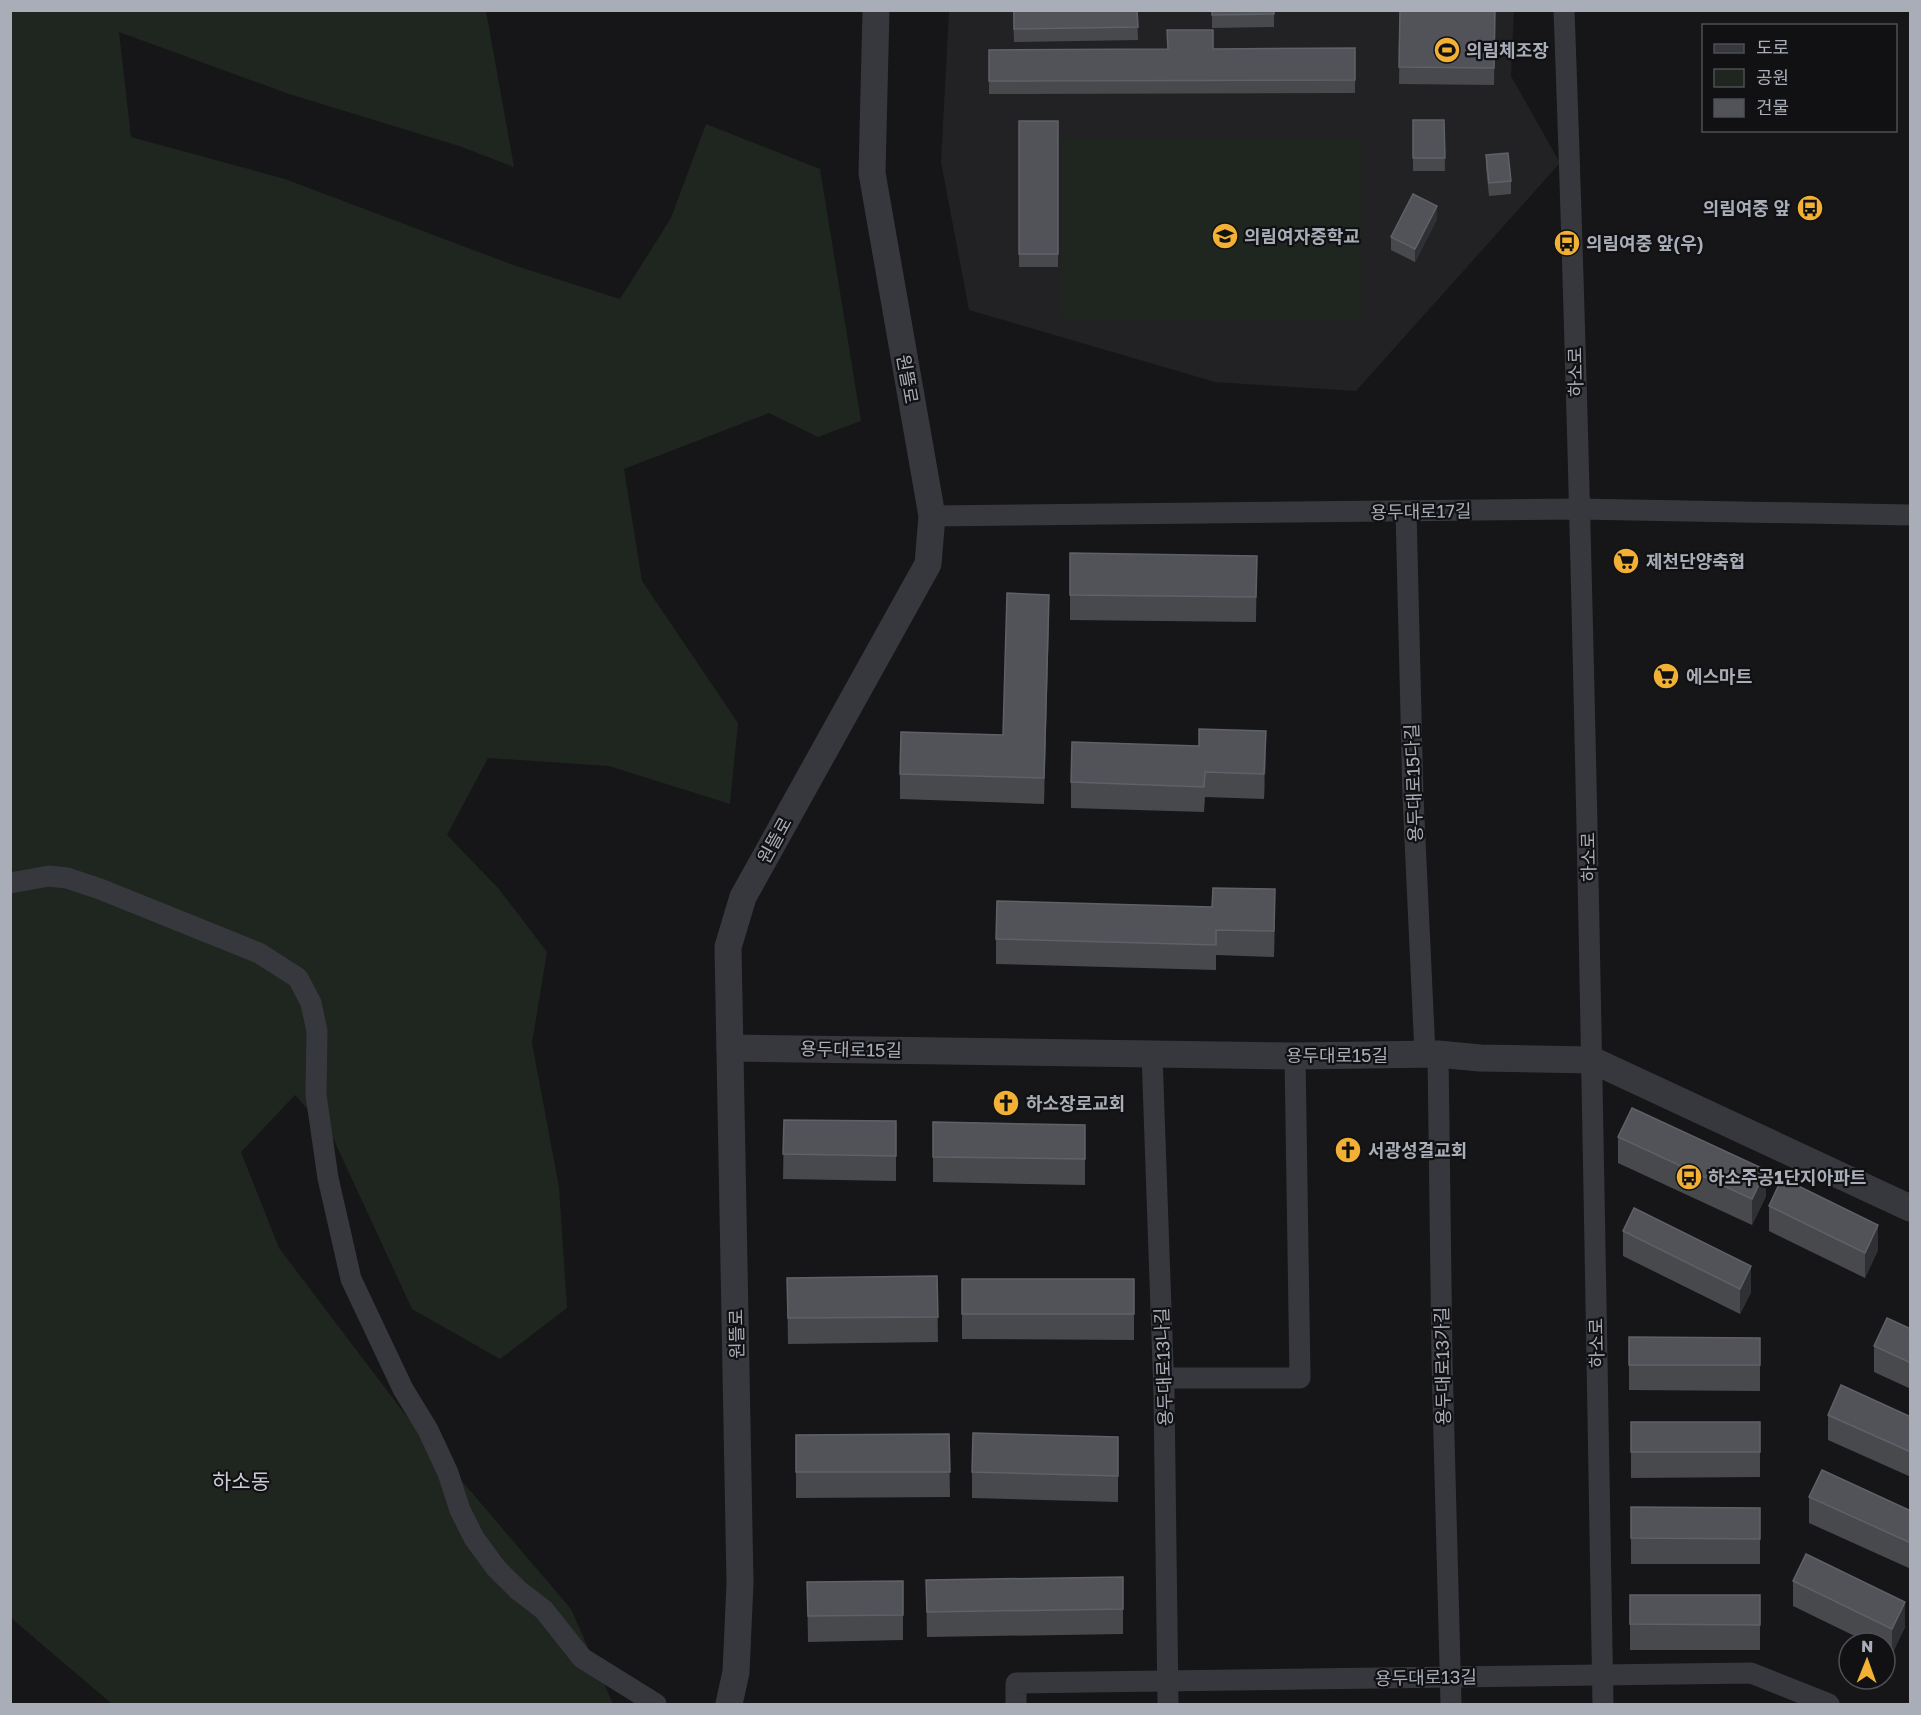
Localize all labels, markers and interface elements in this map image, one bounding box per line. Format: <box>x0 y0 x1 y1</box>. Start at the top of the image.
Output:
legend <box>1702 24 1897 132</box>
sports icon: 의림체조장 <box>1432 35 1462 65</box>
text: 도로 <box>1756 36 1789 58</box>
place label: 의림체조장 <box>1466 39 1549 61</box>
text: 공원 <box>1756 66 1789 88</box>
text: 건물 <box>1756 96 1789 118</box>
bus stop icon: 의림여중 앞 <box>1795 193 1825 223</box>
place label: 의림여중 앞 <box>1703 197 1790 219</box>
school or university icon: 의림여자중학교 <box>1210 221 1240 251</box>
place label: 의림여자중학교 <box>1244 225 1360 247</box>
bus stop icon: 의림여중 앞(우) <box>1552 228 1582 258</box>
place label: 의림여중 앞(우) <box>1586 232 1704 254</box>
street label: 하소로 <box>1564 347 1586 397</box>
street label: 원뜰로 <box>893 353 923 405</box>
street label: 용두대로17길 <box>1370 499 1472 523</box>
supermarket icon: 제천단양축협 <box>1611 546 1641 576</box>
place label: 제천단양축협 <box>1646 550 1745 572</box>
supermarket icon: 에스마트 <box>1651 661 1681 691</box>
place label: 에스마트 <box>1686 665 1752 687</box>
street label: 용두대로15다길 <box>1400 723 1426 843</box>
street label: 원뜰로 <box>752 813 796 867</box>
street label: 하소로 <box>1577 832 1599 882</box>
street label: 용두대로15길 <box>800 1037 902 1061</box>
street label: 용두대로15길 <box>1286 1044 1388 1066</box>
church icon: 하소장로교회 <box>991 1088 1021 1118</box>
place label: 하소장로교회 <box>1026 1092 1125 1114</box>
church icon: 서광성결교회 <box>1333 1135 1363 1165</box>
place label: 서광성결교회 <box>1368 1139 1467 1161</box>
bus stop icon: 하소주공1단지아파트 <box>1674 1162 1704 1192</box>
place label: 하소주공1단지아파트 <box>1708 1166 1866 1188</box>
street label: 용두대로13나길 <box>1150 1307 1176 1427</box>
street label: 용두대로13가길 <box>1430 1307 1454 1425</box>
street label: 원뜰로 <box>725 1309 747 1359</box>
street label: 하소로 <box>1585 1318 1607 1368</box>
district label: 하소동 <box>212 1468 270 1494</box>
north arrow <box>1837 1631 1897 1691</box>
text: N <box>1861 1636 1874 1656</box>
street label: 용두대로13길 <box>1375 1665 1477 1689</box>

